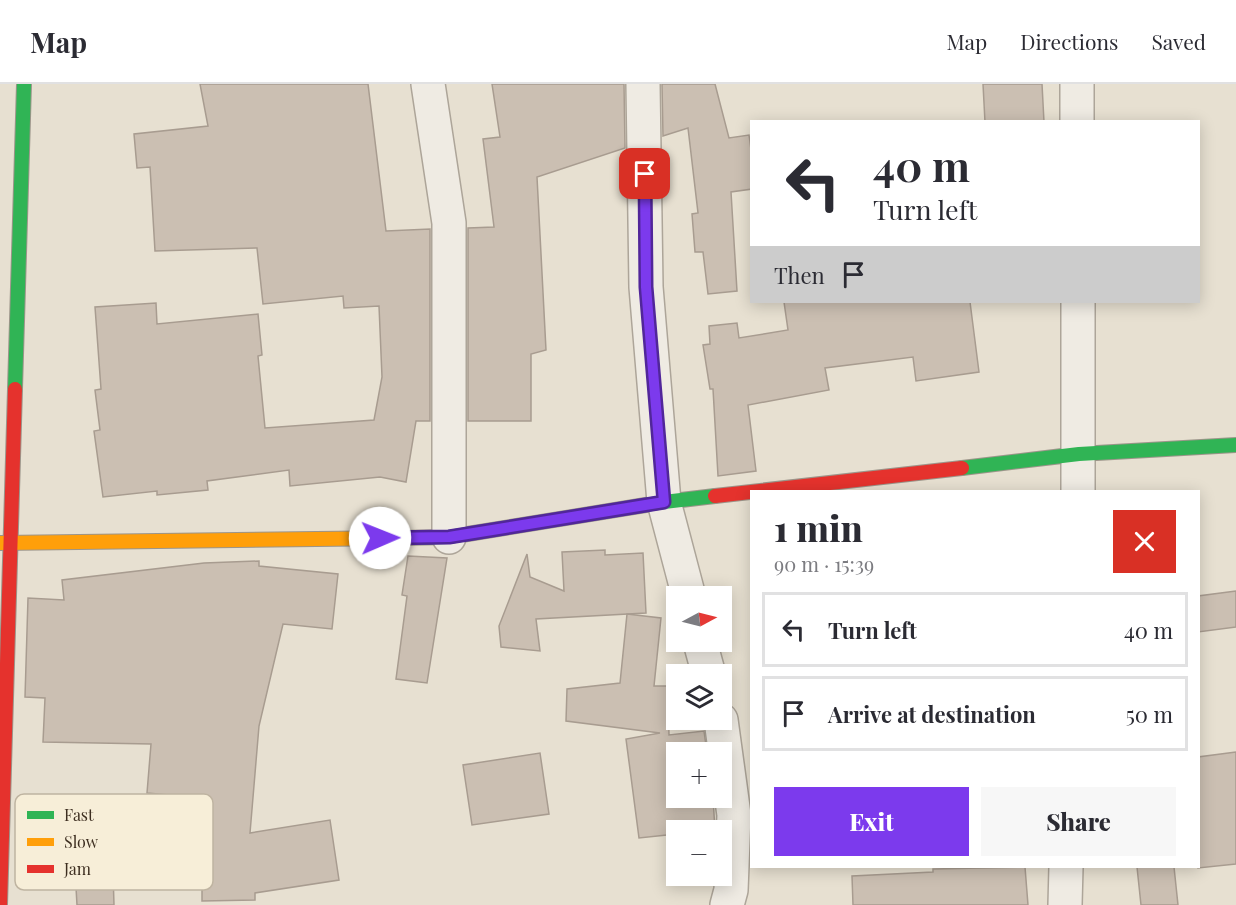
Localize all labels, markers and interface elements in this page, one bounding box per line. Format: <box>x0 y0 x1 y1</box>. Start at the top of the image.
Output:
text: Map <box>30 23 87 60</box>
text: Map <box>946 27 987 55</box>
text: Directions <box>1020 27 1118 55</box>
text: Saved <box>1151 27 1206 55</box>
text: 40 m <box>873 137 970 193</box>
icon: left <box>774 144 852 222</box>
pin <box>619 148 670 199</box>
icon: arrive <box>628 157 661 190</box>
text: Turn left <box>873 191 977 227</box>
icon: arrive <box>837 258 870 291</box>
text: Then <box>774 260 825 290</box>
text: 1 min <box>774 503 863 551</box>
position arrow <box>348 506 412 570</box>
button: close <box>1113 510 1176 573</box>
text: 90 m · 15:39 <box>774 550 874 577</box>
north arrow <box>666 586 732 652</box>
map controls <box>666 586 732 886</box>
icon: left <box>777 613 810 646</box>
text: Turn left <box>828 615 917 645</box>
text: 40 m <box>1124 615 1173 645</box>
button: layers <box>666 664 732 730</box>
icon: arrive <box>777 697 810 730</box>
text: Arrive at destination <box>828 699 1036 729</box>
text: 50 m <box>1126 699 1173 729</box>
button: + <box>666 742 732 808</box>
button: Exit <box>774 787 969 856</box>
button: Share <box>981 787 1176 856</box>
legend <box>15 794 213 890</box>
text: Fast <box>64 804 94 825</box>
button: − <box>666 820 732 886</box>
text: Slow <box>64 831 99 852</box>
text: Jam <box>63 858 91 879</box>

